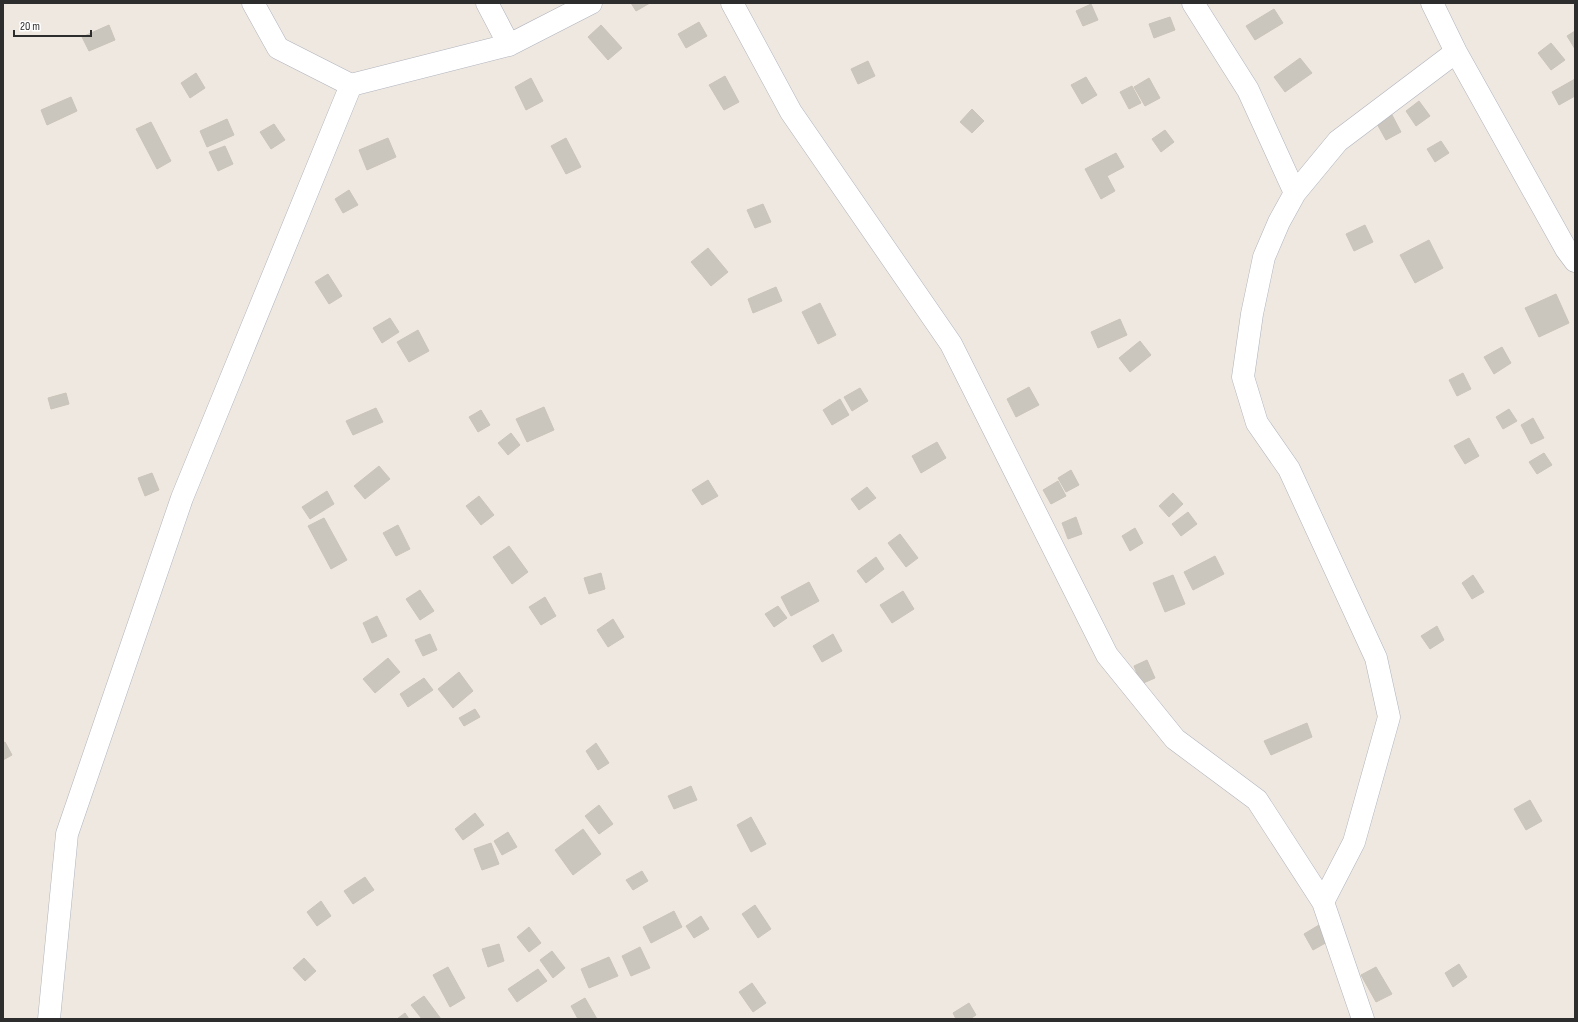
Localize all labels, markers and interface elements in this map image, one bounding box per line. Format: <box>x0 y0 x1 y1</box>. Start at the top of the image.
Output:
scale bar <box>14 12 91 38</box>
text: 20 m <box>20 19 40 34</box>

